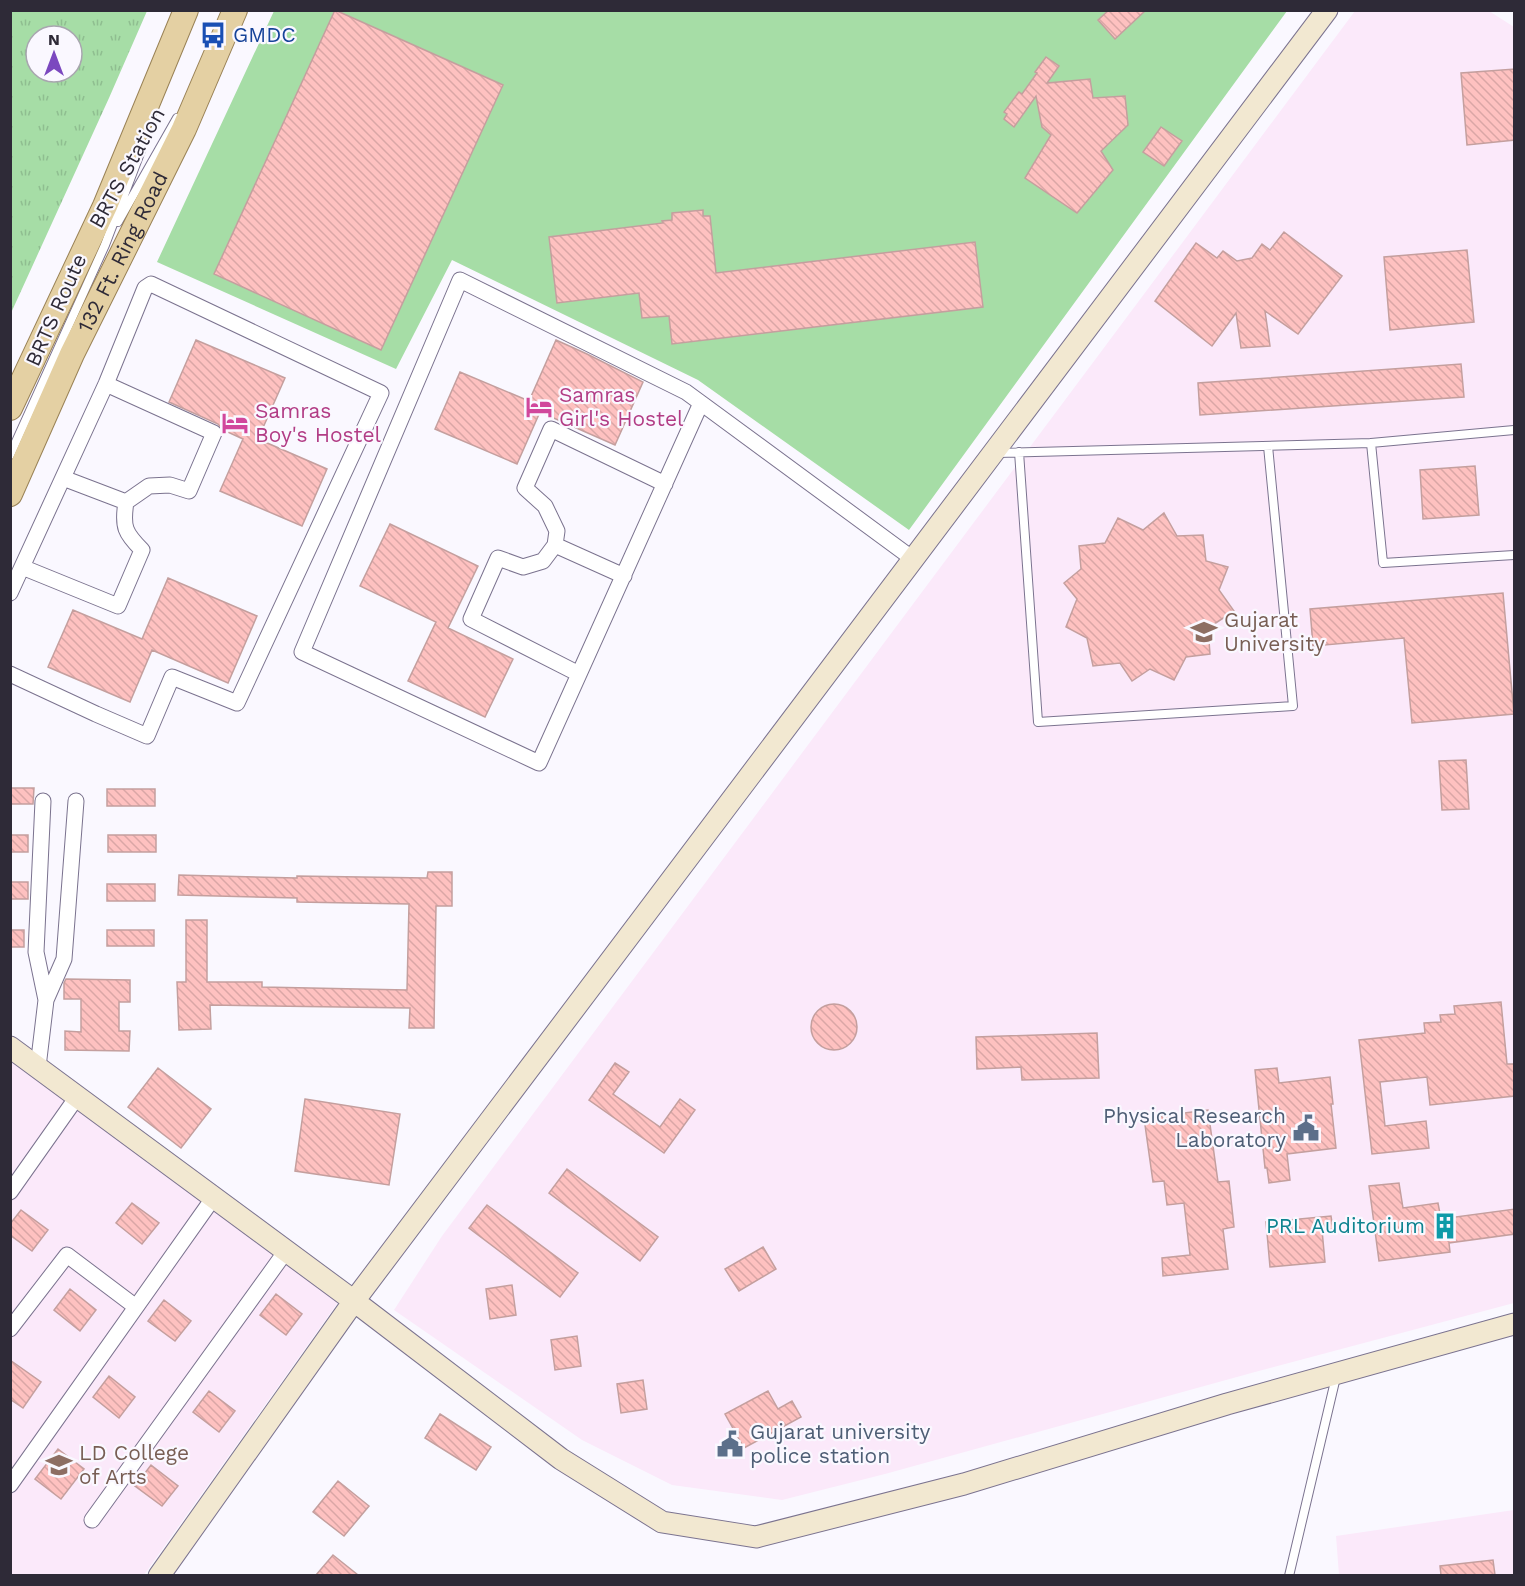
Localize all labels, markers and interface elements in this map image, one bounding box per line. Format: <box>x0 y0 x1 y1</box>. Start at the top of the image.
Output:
bus stop icon: GMDC <box>198 20 228 50</box>
place label: GMDC <box>233 22 296 47</box>
north arrow <box>24 24 84 84</box>
text: N <box>48 30 60 49</box>
street label: BRTS Station <box>83 103 170 232</box>
street label: 132 Ft. Ring Road <box>72 167 173 336</box>
street label: BRTS Route <box>20 250 91 370</box>
place label: Samras Girl's Hostel <box>559 382 684 431</box>
hotel icon: Samras Girl's Hostel <box>524 392 554 422</box>
place label: Samras Boy's Hostel <box>255 398 382 447</box>
hotel icon: Samras Boy's Hostel <box>220 408 250 438</box>
place label: Gujarat University <box>1224 607 1325 656</box>
school or university icon: Gujarat University <box>1189 617 1219 647</box>
place label: Physical Research Laboratory <box>1103 1103 1286 1152</box>
public building icon: Physical Research Laboratory <box>1291 1113 1321 1143</box>
building icon: PRL Auditorium <box>1430 1211 1460 1241</box>
place label: PRL Auditorium <box>1266 1213 1425 1238</box>
place label: Gujarat university police station <box>750 1419 930 1468</box>
public building icon: Gujarat university police station <box>715 1429 745 1459</box>
place label: LD College of Arts <box>79 1440 189 1489</box>
school or university icon: LD College of Arts <box>44 1450 74 1480</box>

